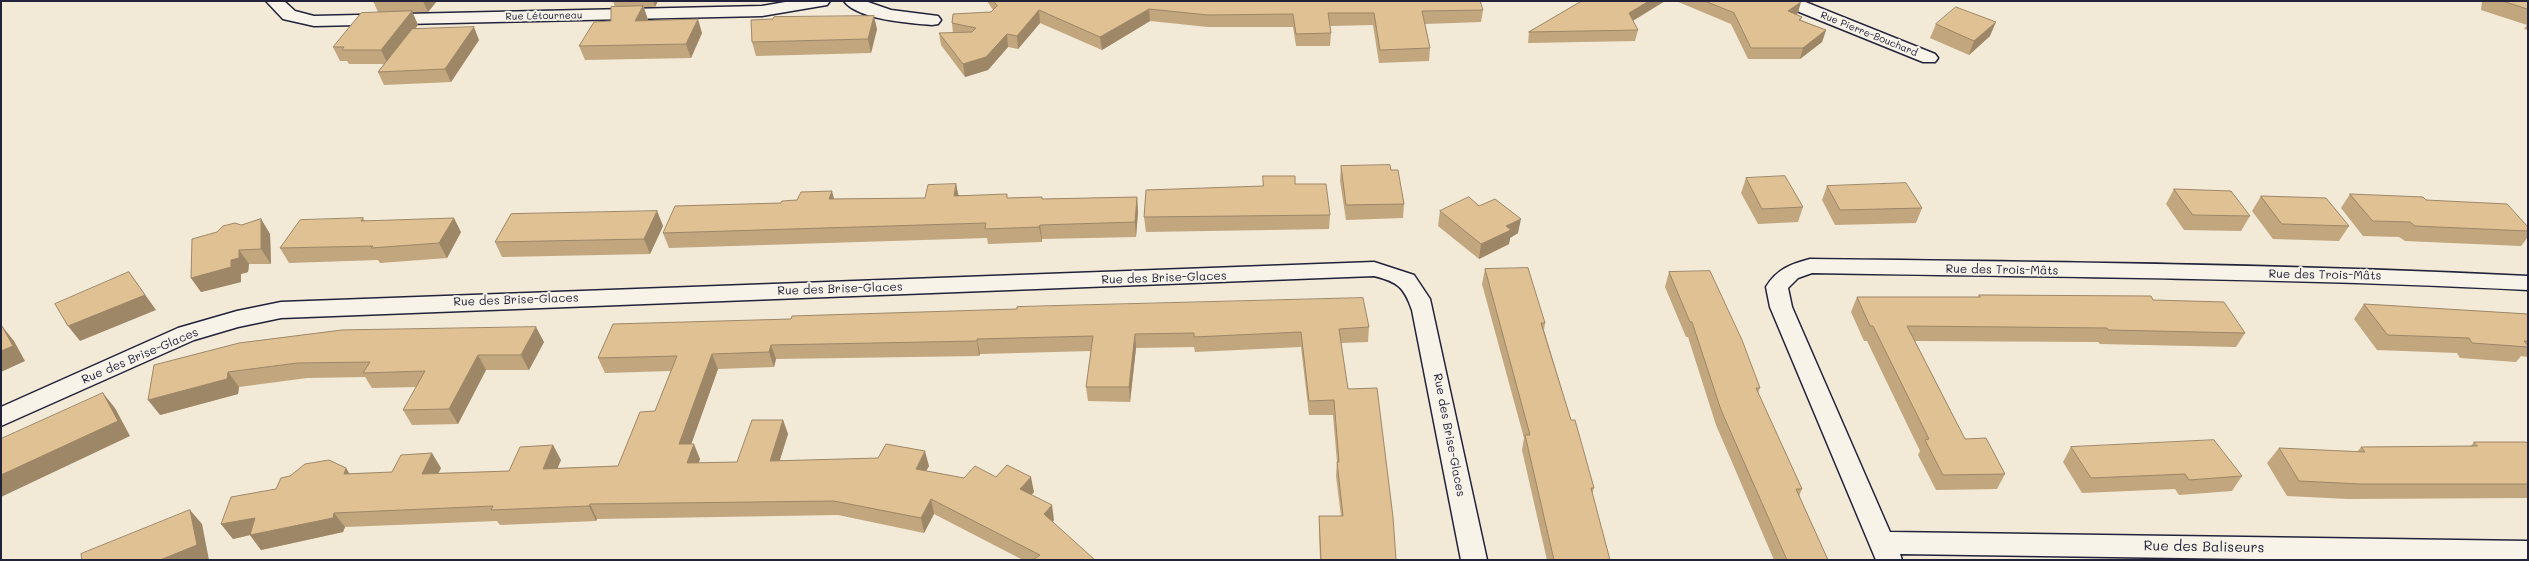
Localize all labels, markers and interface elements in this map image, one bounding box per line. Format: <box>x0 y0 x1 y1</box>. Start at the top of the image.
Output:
street label: Rue Létourneau <box>505 9 583 23</box>
street label: Rue Pierre-Bouchard <box>1819 9 1919 59</box>
street label: Rue des Trois-Mâts <box>1945 262 2059 278</box>
street label: Rue des Trois-Mâts <box>2268 267 2382 283</box>
street label: Rue des Brise-Glaces <box>1101 269 1227 287</box>
street label: Rue des Brise-Glaces <box>777 280 903 298</box>
street label: Rue des Brise-Glaces <box>453 291 579 309</box>
street label: Rue des Brise-Glaces <box>79 325 201 387</box>
street label: Rue des Brise-Glaces <box>1430 372 1468 498</box>
street label: Rue des Baliseurs <box>2143 538 2265 556</box>

